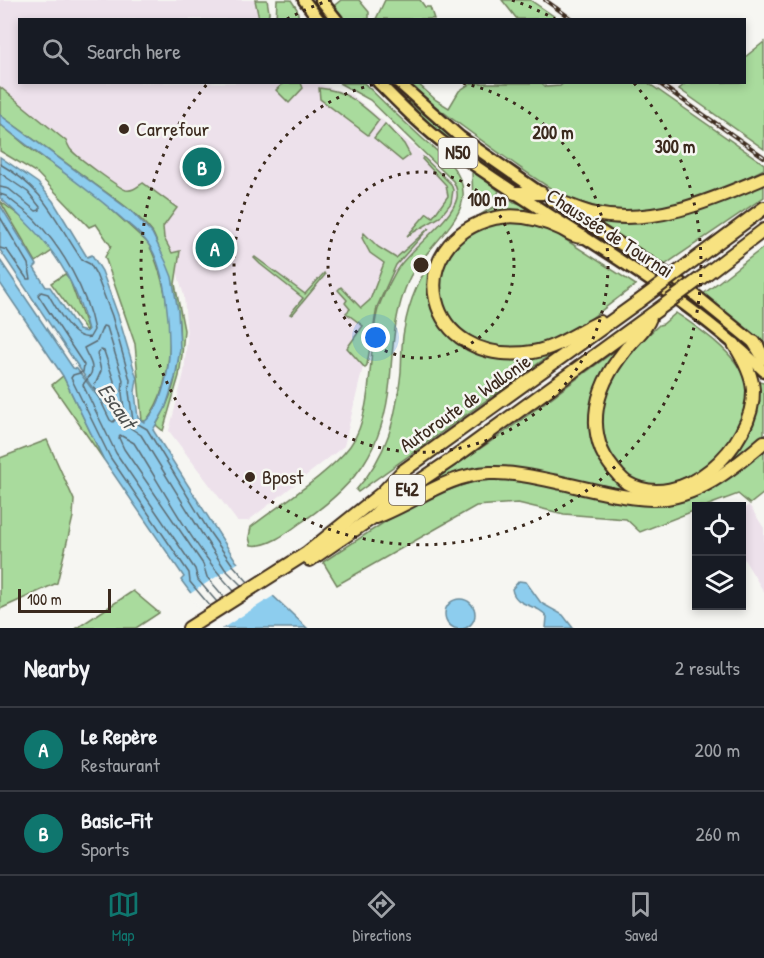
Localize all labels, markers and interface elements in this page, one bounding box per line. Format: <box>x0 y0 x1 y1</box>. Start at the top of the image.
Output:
search box <box>18 18 746 84</box>
icon: search <box>39 35 72 68</box>
text: Search here <box>87 36 181 66</box>
place label: Carrefour <box>136 115 209 142</box>
text: 200 m <box>533 120 573 145</box>
marker: Carrefour <box>117 122 131 136</box>
text: 300 m <box>655 134 695 159</box>
road number: N50 <box>438 138 478 168</box>
pin: B <box>182 144 222 190</box>
street label: Chaussée de Tournai <box>542 182 679 284</box>
text: 100 m <box>467 187 507 212</box>
pin: A <box>196 226 234 270</box>
centre of rings <box>411 255 431 275</box>
your location <box>361 323 390 352</box>
street label: Autoroute de Wallonie <box>394 347 536 458</box>
water label: Escaut <box>91 377 145 437</box>
place label: Bpost <box>262 463 304 490</box>
marker: Bpost <box>243 470 257 484</box>
road number: E42 <box>389 475 425 505</box>
map controls <box>692 502 746 610</box>
button: locate <box>692 502 746 556</box>
button: layers <box>692 556 746 610</box>
scale bar <box>18 586 111 614</box>
text: 100 m <box>27 588 62 610</box>
text: Nearby <box>24 650 90 685</box>
text: 2 results <box>675 654 740 681</box>
text: Le Repère <box>81 721 157 751</box>
text: A <box>39 736 48 763</box>
text: 200 m <box>695 736 740 763</box>
text: Restaurant <box>81 751 160 778</box>
text: Basic-Fit <box>81 805 152 835</box>
text: B <box>38 820 49 847</box>
text: 260 m <box>696 820 740 847</box>
text: Sports <box>81 835 129 862</box>
tab: Map <box>107 888 140 946</box>
tab: Directions <box>353 888 411 946</box>
tab: Saved <box>624 888 657 946</box>

